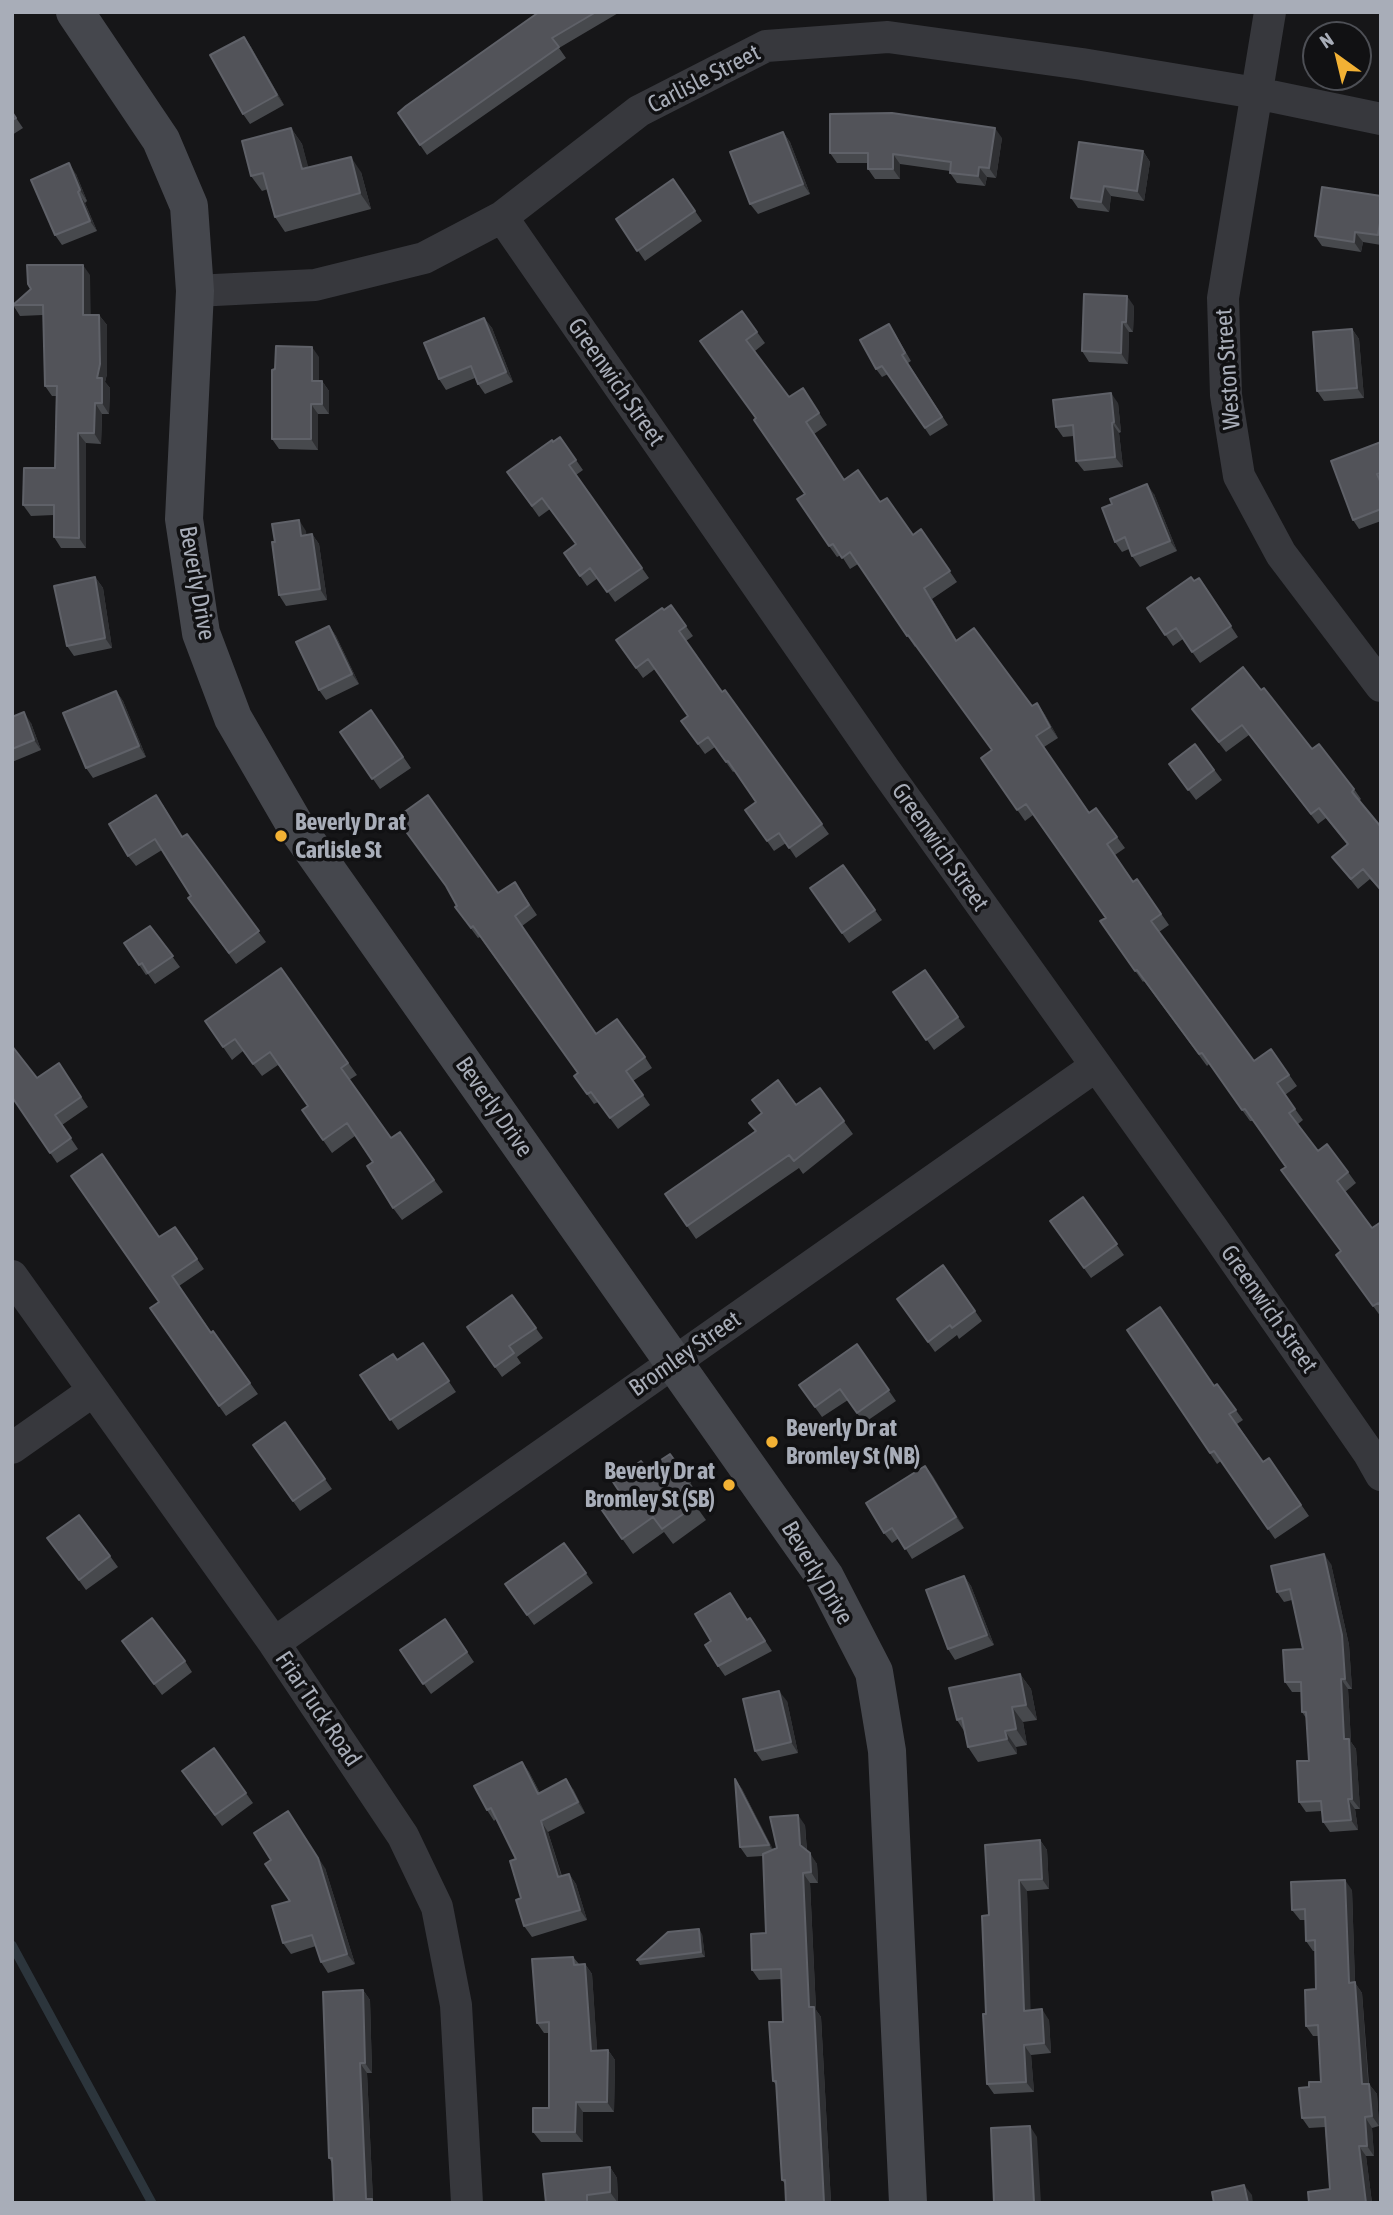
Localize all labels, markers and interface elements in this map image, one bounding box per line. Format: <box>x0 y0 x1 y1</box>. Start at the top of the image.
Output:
north arrow <box>1302 21 1372 91</box>
text: N <box>1316 28 1337 53</box>
street label: Carlisle Street <box>643 38 765 120</box>
street label: Weston Street <box>1209 307 1247 431</box>
street label: Greenwich Street <box>561 313 671 451</box>
street label: Beverly Drive <box>173 524 221 642</box>
street label: Greenwich Street <box>885 778 995 916</box>
place label: Beverly Dr at Carlisle St <box>295 808 406 864</box>
marker: Beverly Dr at Carlisle St <box>273 828 289 844</box>
street label: Beverly Drive <box>449 1051 539 1163</box>
street label: Greenwich Street <box>1214 1240 1324 1378</box>
street label: Bromley Street <box>624 1305 746 1403</box>
place label: Beverly Dr at Bromley St (NB) <box>786 1414 920 1470</box>
marker: Beverly Dr at Bromley St (NB) <box>764 1434 780 1450</box>
place label: Beverly Dr at Bromley St (SB) <box>585 1457 715 1513</box>
marker: Beverly Dr at Bromley St (SB) <box>721 1477 737 1493</box>
street label: Beverly Drive <box>775 1516 859 1630</box>
street label: Friar Tuck Road <box>269 1646 367 1772</box>

